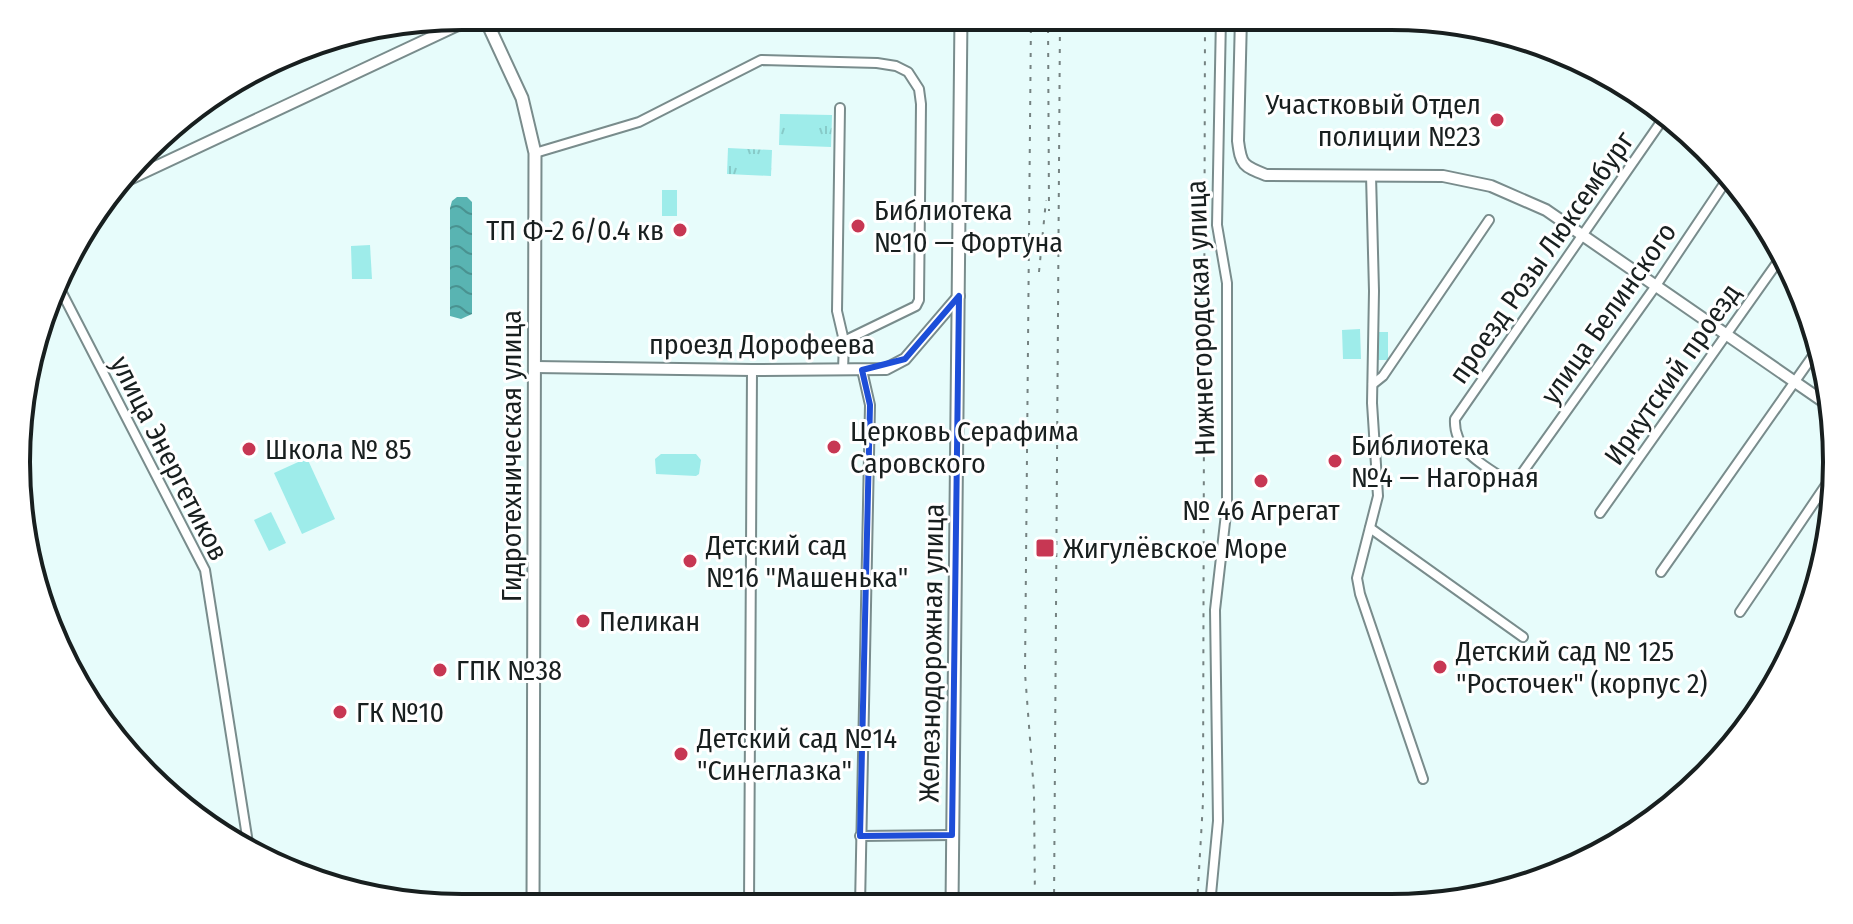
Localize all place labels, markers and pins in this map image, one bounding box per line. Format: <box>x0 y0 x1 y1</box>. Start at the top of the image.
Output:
place label: Участковый Отдел полиции №23 <box>1265 88 1481 153</box>
marker: Участковый Отдел полиции №23 <box>1488 111 1506 129</box>
place label: Библиотека №10 — Фортуна <box>874 194 1063 259</box>
place label: ТП Ф-2 6/0.4 кв <box>486 214 664 247</box>
marker: Библиотека №10 — Фортуна <box>849 217 867 235</box>
marker: ТП Ф-2 6/0.4 кв <box>671 221 689 239</box>
place label: Церковь Серафима Саровского <box>850 415 1079 480</box>
place label: Библиотека №4 — Нагорная <box>1351 429 1539 494</box>
place label: Школа № 85 <box>265 433 412 466</box>
marker: Церковь Серафима Саровского <box>825 438 843 456</box>
marker: Школа № 85 <box>240 440 258 458</box>
marker: Библиотека №4 — Нагорная <box>1326 452 1344 470</box>
marker: № 46 Агрегат <box>1252 472 1270 490</box>
place label: № 46 Агрегат <box>1182 494 1340 527</box>
place label: Детский сад №16 "Машенька" <box>705 529 908 594</box>
place label: Жигулёвское Море <box>1063 532 1287 565</box>
marker: Жигулёвское Море <box>1034 537 1056 559</box>
marker: Детский сад №16 "Машенька" <box>681 552 699 570</box>
place label: Пеликан <box>599 605 700 638</box>
marker: Пеликан <box>574 612 592 630</box>
place label: Детский сад № 125 "Росточек" (корпус 2) <box>1455 635 1708 700</box>
place label: ГПК №38 <box>456 654 562 687</box>
marker: Детский сад № 125 "Росточек" (корпус 2) <box>1431 658 1449 676</box>
marker: ГПК №38 <box>431 661 449 679</box>
place label: ГК №10 <box>356 696 444 729</box>
marker: ГК №10 <box>331 703 349 721</box>
place label: Детский сад №14 "Синеглазка" <box>696 722 897 787</box>
marker: Детский сад №14 "Синеглазка" <box>672 745 690 763</box>

